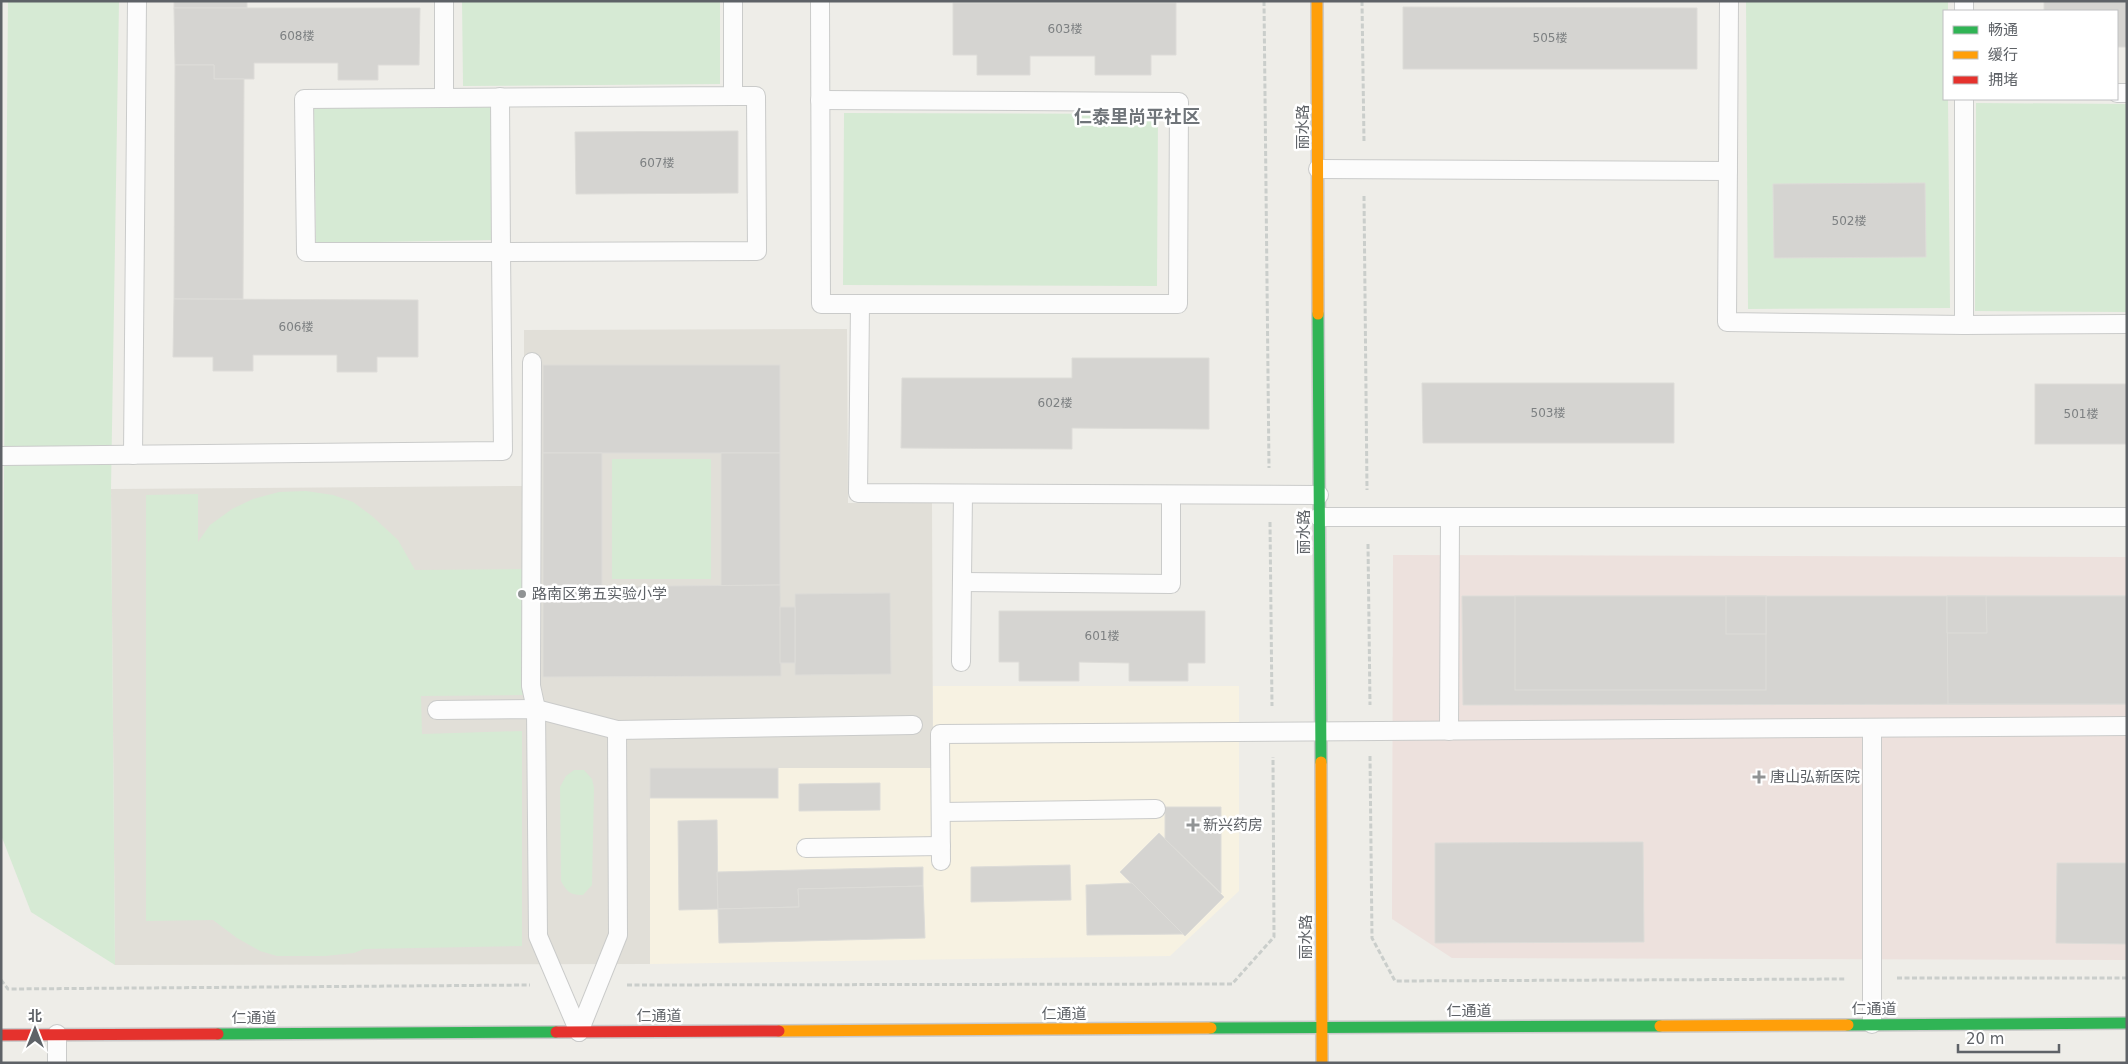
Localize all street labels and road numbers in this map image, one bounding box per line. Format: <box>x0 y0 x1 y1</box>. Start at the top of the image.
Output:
street label: 丽水路 <box>1294 104 1312 150</box>
street label: 丽水路 <box>1295 509 1313 555</box>
street label: 丽水路 <box>1297 914 1315 960</box>
street label: 仁通道 <box>1851 1000 1897 1018</box>
street label: 仁通道 <box>1446 1002 1492 1020</box>
street label: 仁通道 <box>1041 1005 1087 1023</box>
street label: 仁通道 <box>636 1007 682 1025</box>
street label: 仁通道 <box>231 1009 277 1027</box>

